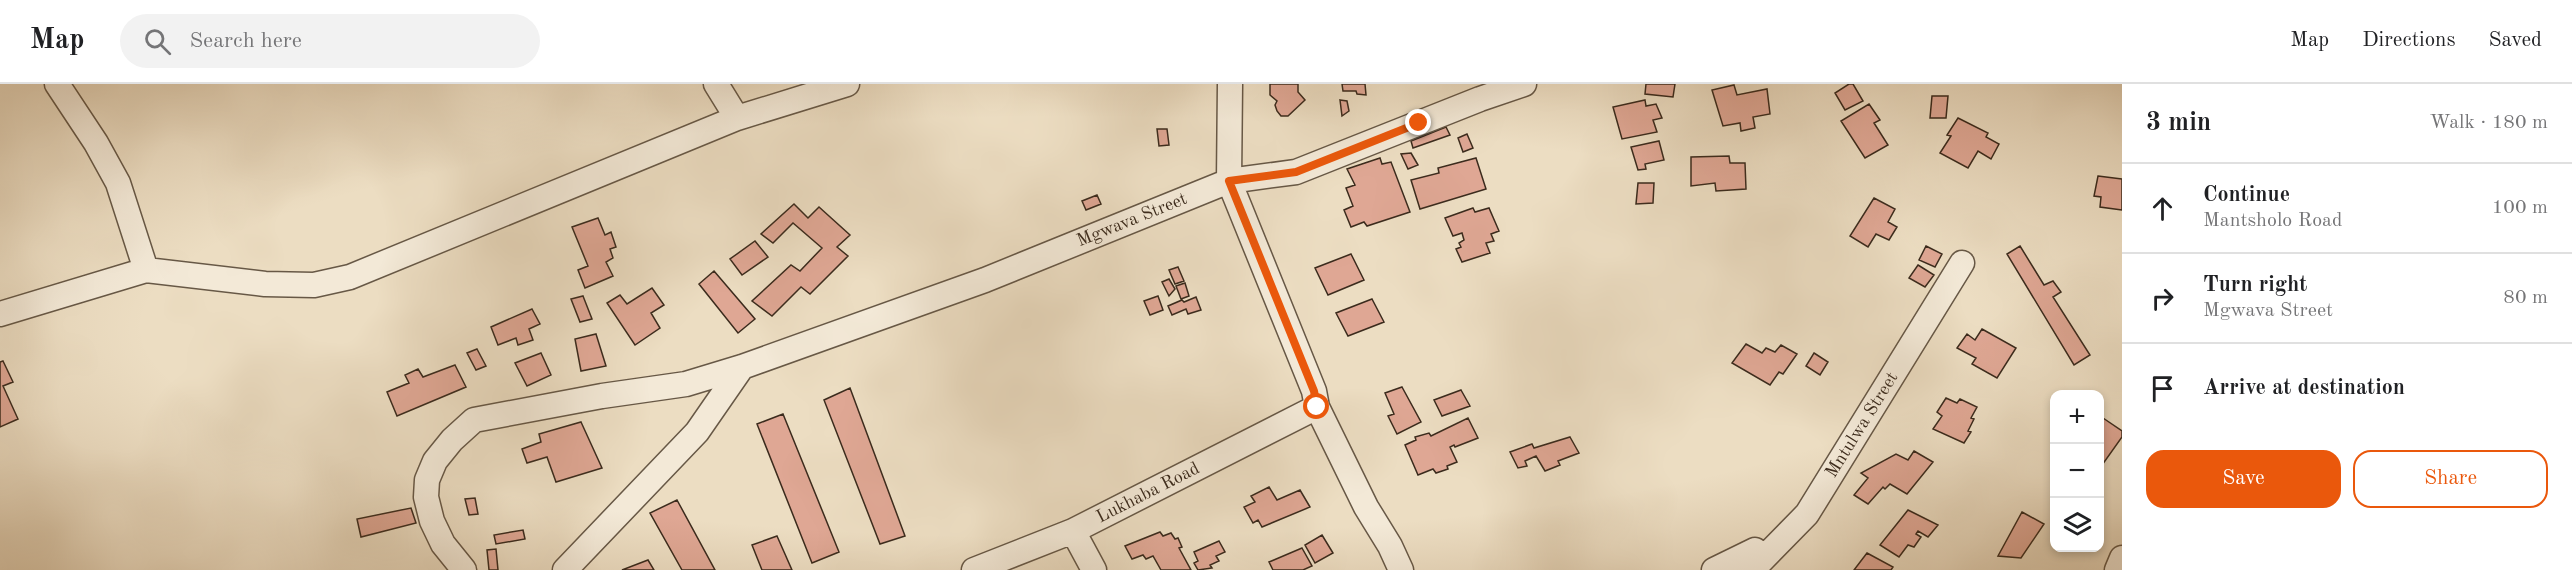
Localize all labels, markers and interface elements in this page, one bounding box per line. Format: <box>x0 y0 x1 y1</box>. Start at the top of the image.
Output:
search box <box>120 14 540 68</box>
icon: search <box>141 25 174 58</box>
text: Map <box>30 27 84 55</box>
text: Search here <box>189 30 302 52</box>
text: Map <box>2290 30 2329 51</box>
text: Directions <box>2362 30 2456 51</box>
text: Saved <box>2489 30 2542 51</box>
route end <box>1405 109 1431 135</box>
text: 3 min <box>2146 110 2211 136</box>
text: Walk · 180 m <box>2429 113 2548 133</box>
text: Continue <box>2203 184 2290 206</box>
street label: Mgwava Street <box>1074 190 1190 250</box>
icon: ahead <box>2146 192 2179 225</box>
text: 100 m <box>2492 198 2548 218</box>
text: Mantsholo Road <box>2203 211 2342 231</box>
text: Turn right <box>2203 274 2307 296</box>
icon: right <box>2146 282 2179 315</box>
text: 80 m <box>2503 288 2548 308</box>
text: Mgwava Street <box>2203 301 2333 321</box>
street label: Mntulwa Street <box>1822 369 1902 481</box>
icon: arrive <box>2146 372 2179 405</box>
text: Arrive at destination <box>2203 377 2405 399</box>
map controls <box>2050 390 2104 552</box>
button: + <box>2050 390 2104 444</box>
route start <box>1303 393 1329 419</box>
button: − <box>2050 444 2104 498</box>
button: Save <box>2146 450 2341 508</box>
button: Share <box>2353 450 2548 508</box>
street label: Lukhaba Road <box>1094 459 1202 527</box>
button: layers <box>2050 498 2104 552</box>

